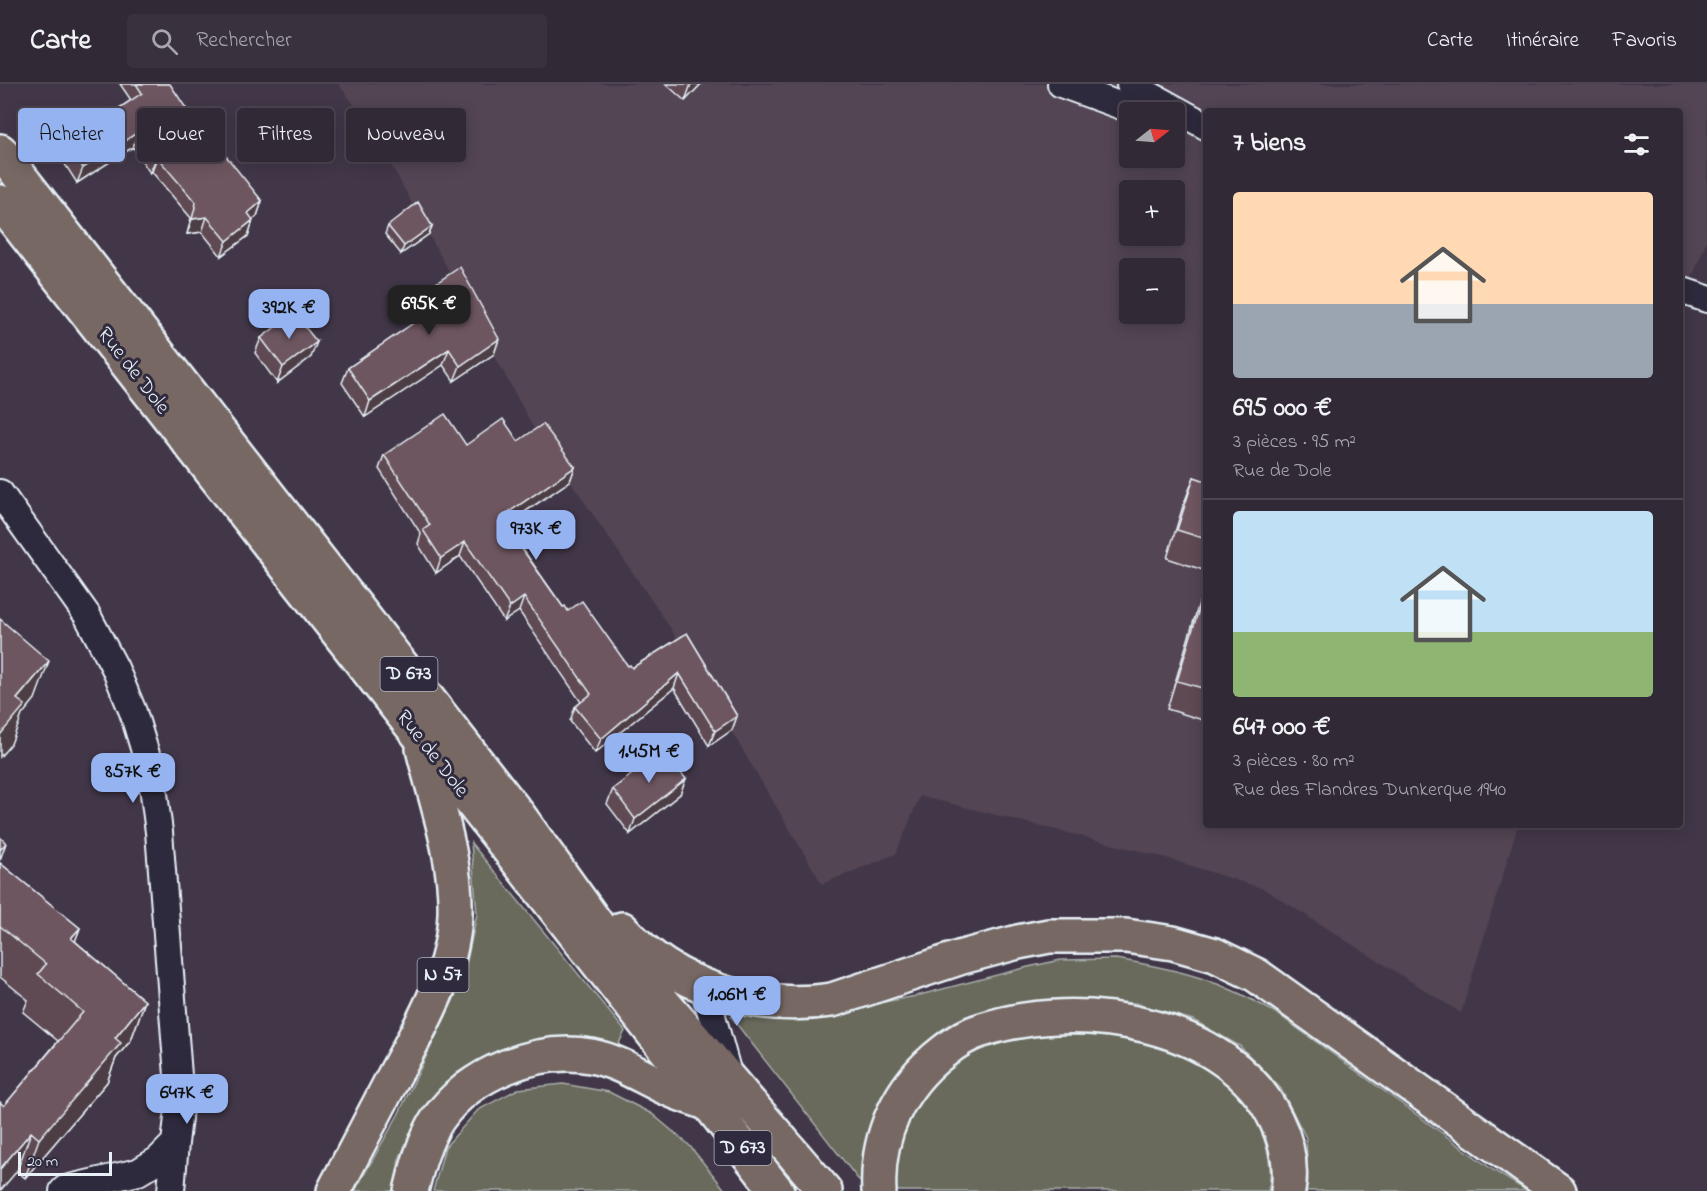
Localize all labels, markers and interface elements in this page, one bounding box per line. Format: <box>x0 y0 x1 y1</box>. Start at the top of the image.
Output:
search box <box>127 14 547 68</box>
text: Carte <box>30 21 91 62</box>
icon: search <box>148 25 181 58</box>
text: Rechercher <box>196 25 292 57</box>
text: Carte <box>1427 26 1473 56</box>
text: Itinéraire <box>1506 26 1579 56</box>
text: Favoris <box>1612 26 1677 56</box>
north arrow <box>1119 102 1185 168</box>
map controls <box>1119 102 1185 324</box>
chip: Acheter <box>18 108 125 162</box>
chip: Louer <box>137 108 225 162</box>
chip: Filtres <box>237 108 334 162</box>
chip: Nouveau <box>346 108 466 162</box>
text: 7 biens <box>1233 125 1306 163</box>
icon: filters <box>1620 128 1653 161</box>
button: + <box>1119 180 1185 246</box>
icon: home <box>1389 231 1497 339</box>
button: − <box>1119 258 1185 324</box>
pin: 695K € <box>380 285 478 336</box>
pin: 392K € <box>240 289 338 340</box>
text: 695K € <box>402 290 456 319</box>
text: 392K € <box>263 294 315 323</box>
street label: Rue de Dole <box>89 321 177 421</box>
text: 695 000 € <box>1233 390 1332 428</box>
text: 3 pièces · 95 m² <box>1233 428 1356 457</box>
text: Rue de Dole <box>1233 457 1331 486</box>
pin: 973K € <box>487 510 585 561</box>
text: 973K € <box>510 515 562 544</box>
icon: home <box>1389 550 1497 658</box>
road number: D 673 <box>380 657 438 691</box>
street label: Rue de Dole <box>388 704 476 804</box>
text: 647 000 € <box>1233 709 1331 747</box>
pin: 1.45M € <box>594 733 704 784</box>
text: 1.45M € <box>618 738 680 767</box>
text: 3 pièces · 80 m² <box>1233 747 1355 776</box>
pin: 857K € <box>84 753 182 804</box>
text: 857K € <box>105 758 161 787</box>
text: Rue des Flandres Dunkerque 1940 <box>1233 776 1506 805</box>
road number: N 57 <box>418 958 468 992</box>
pin: 1.06M € <box>682 976 792 1027</box>
text: 1.06M € <box>708 981 766 1010</box>
pin: 647K € <box>138 1074 236 1125</box>
text: 647K € <box>160 1079 214 1108</box>
road number: D 673 <box>714 1131 771 1165</box>
scale bar <box>18 1149 112 1176</box>
text: 20 m <box>27 1150 58 1174</box>

